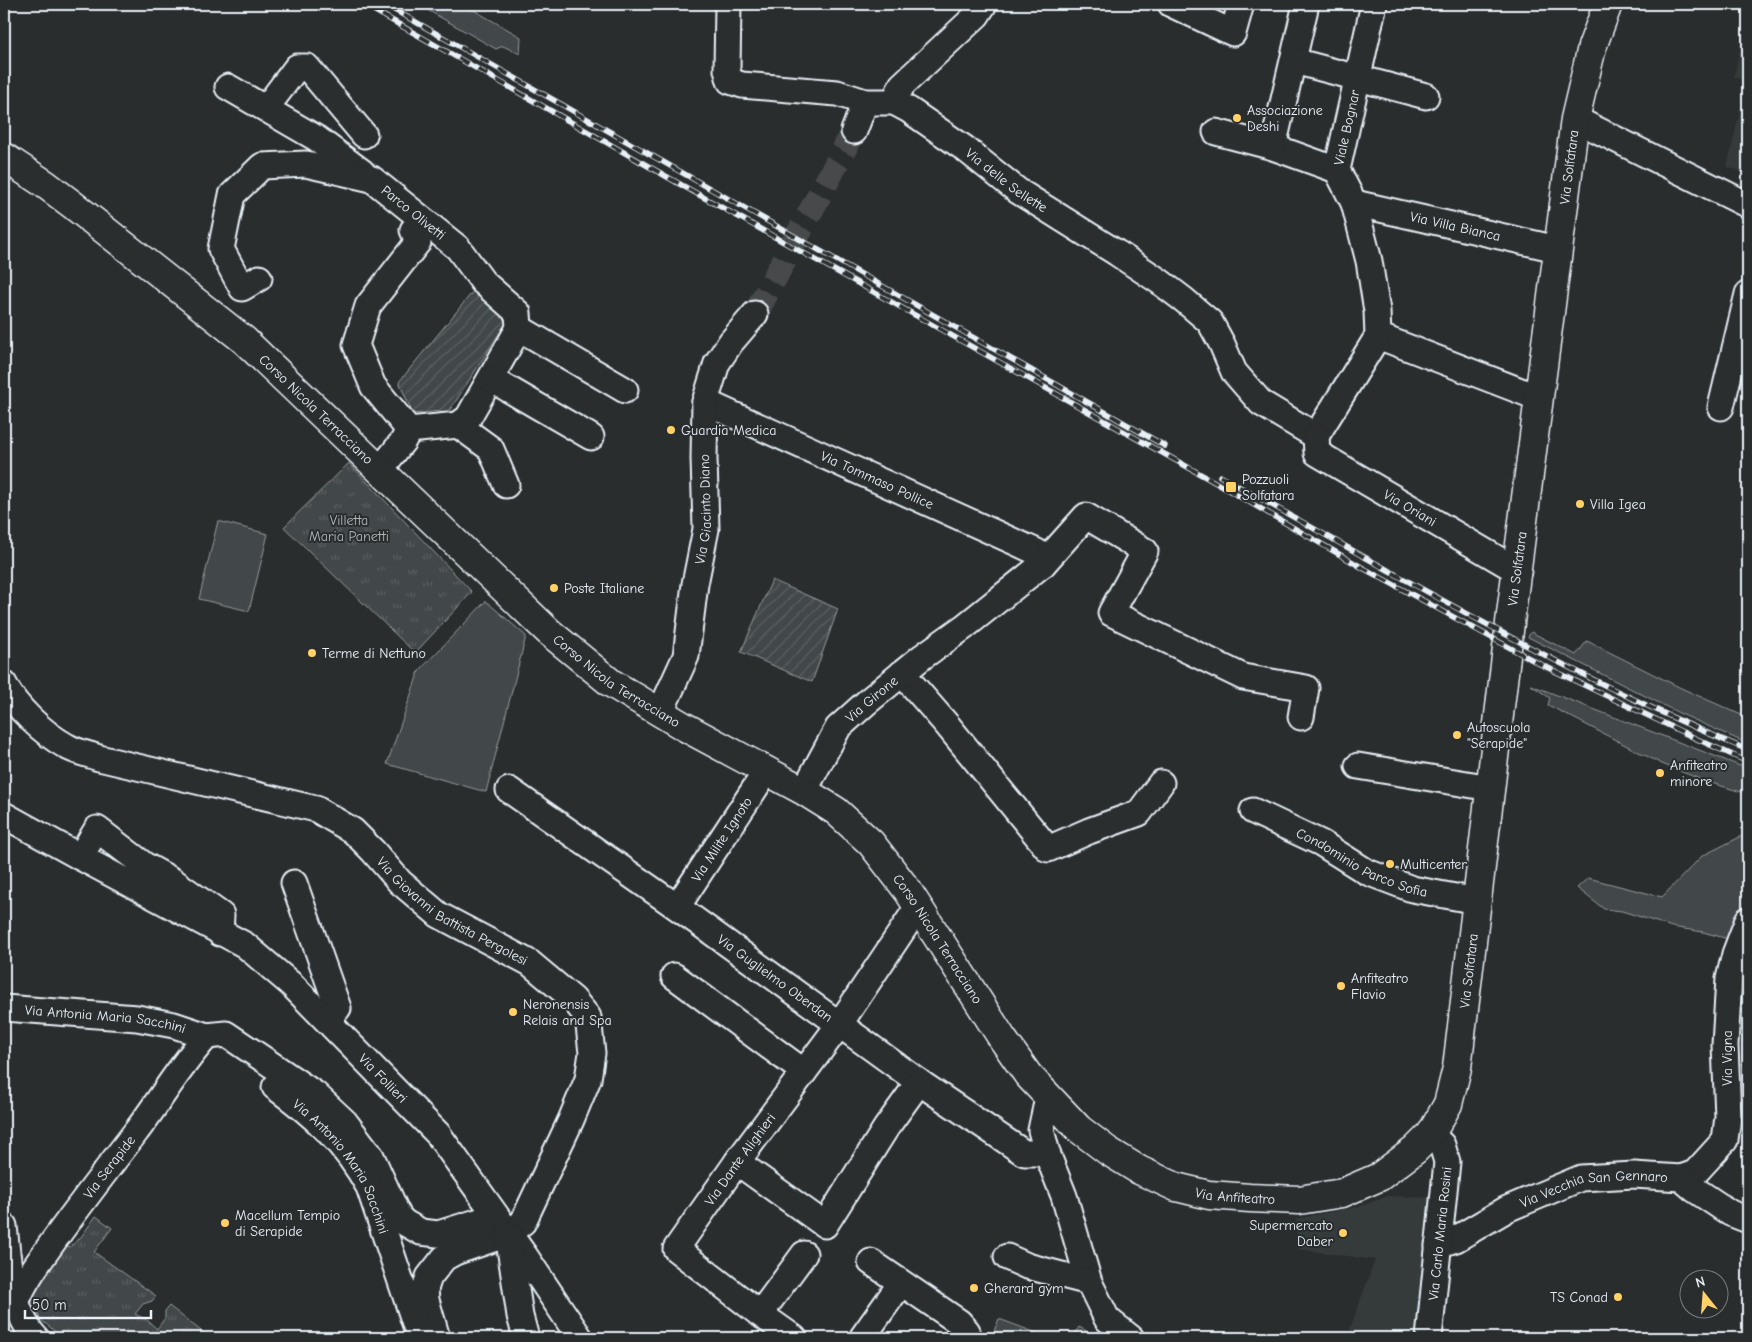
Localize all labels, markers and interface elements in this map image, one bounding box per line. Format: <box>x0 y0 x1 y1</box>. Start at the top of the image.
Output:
street label: Viale Bognar <box>1330 88 1364 167</box>
place label: Associazione Deshi <box>1247 102 1323 135</box>
marker: Associazione Deshi <box>1231 112 1243 124</box>
street label: Via Solfatara <box>1556 129 1583 205</box>
street label: Via delle Sellette <box>962 145 1050 216</box>
street label: Parco Olivetti <box>378 182 449 244</box>
street label: Via Villa Bianca <box>1408 208 1502 245</box>
street label: Corso Nicola Terracciano <box>255 351 376 468</box>
place label: Guardia Medica <box>681 422 776 439</box>
marker: Guardia Medica <box>665 424 677 436</box>
street label: Via Tommaso Pollice <box>818 447 936 513</box>
street label: Via Giacinto Diano <box>691 454 715 566</box>
place label: Pozzuoli Solfatara <box>1242 471 1294 504</box>
marker: Pozzuoli Solfatara <box>1224 480 1238 494</box>
street label: Via Oriani <box>1380 486 1439 530</box>
place label: Villa Igea <box>1590 496 1646 513</box>
marker: Villa Igea <box>1574 498 1586 510</box>
park label: Villetta Maria Panetti <box>309 512 389 545</box>
street label: Via Solfatara <box>1504 530 1531 607</box>
place label: Poste Italiane <box>564 580 644 597</box>
marker: Poste Italiane <box>548 582 560 594</box>
street label: Corso Nicola Terracciano <box>550 631 683 731</box>
place label: Terme di Nettuno <box>322 645 426 662</box>
marker: Terme di Nettuno <box>306 647 318 659</box>
street label: Via Girone <box>842 672 901 726</box>
place label: Autoscuola "Serapide" <box>1467 719 1531 752</box>
marker: Autoscuola "Serapide" <box>1451 729 1463 741</box>
place label: Anfiteatro minore <box>1670 757 1728 790</box>
marker: Anfiteatro minore <box>1654 767 1666 779</box>
street label: Via Milite Ignoto <box>688 794 756 885</box>
street label: Condominio Parco Sofia <box>1293 825 1429 901</box>
street label: Via Giovanni Battista Pergolesi <box>373 853 530 969</box>
place label: Multicenter <box>1400 856 1467 873</box>
marker: Multicenter <box>1384 858 1396 870</box>
street label: Corso Nicola Terracciano <box>889 871 986 1007</box>
street label: Via Guglielmo Oberdan <box>714 931 836 1026</box>
street label: Via Solfatara <box>1456 933 1482 1009</box>
place label: Anfiteatro Flavio <box>1351 970 1409 1003</box>
marker: Anfiteatro Flavio <box>1335 980 1347 992</box>
place label: Neronensis Relais and Spa <box>523 996 612 1029</box>
street label: Via Antonia Maria Sacchini <box>24 1002 188 1037</box>
marker: Neronensis Relais and Spa <box>507 1006 519 1018</box>
street label: Via Vigna <box>1719 1030 1736 1086</box>
street label: Via Follieri <box>355 1050 411 1107</box>
street label: Via Antonio Maria Sacchini <box>289 1096 392 1236</box>
street label: Via Dante Alighieri <box>701 1110 779 1209</box>
street label: Via Serapide <box>80 1132 139 1202</box>
street label: Via Carlo Maria Rosini <box>1425 1166 1455 1301</box>
street label: Via Vecchia San Gennaro <box>1517 1167 1668 1212</box>
street label: Via Anfiteatro <box>1193 1184 1275 1208</box>
place label: Macellum Tempio di Serapide <box>235 1207 340 1240</box>
marker: Macellum Tempio di Serapide <box>219 1217 231 1229</box>
place label: Supermercato Daber <box>1249 1217 1333 1250</box>
marker: Supermercato Daber <box>1337 1227 1349 1239</box>
north arrow <box>1680 1270 1730 1320</box>
text: N <box>1693 1273 1707 1292</box>
place label: Gherard gym <box>984 1280 1064 1297</box>
marker: Gherard gym <box>968 1282 980 1294</box>
scale bar <box>25 1287 151 1319</box>
place label: TS Conad <box>1550 1289 1608 1306</box>
marker: TS Conad <box>1612 1291 1624 1303</box>
text: 50 m <box>32 1296 67 1314</box>

